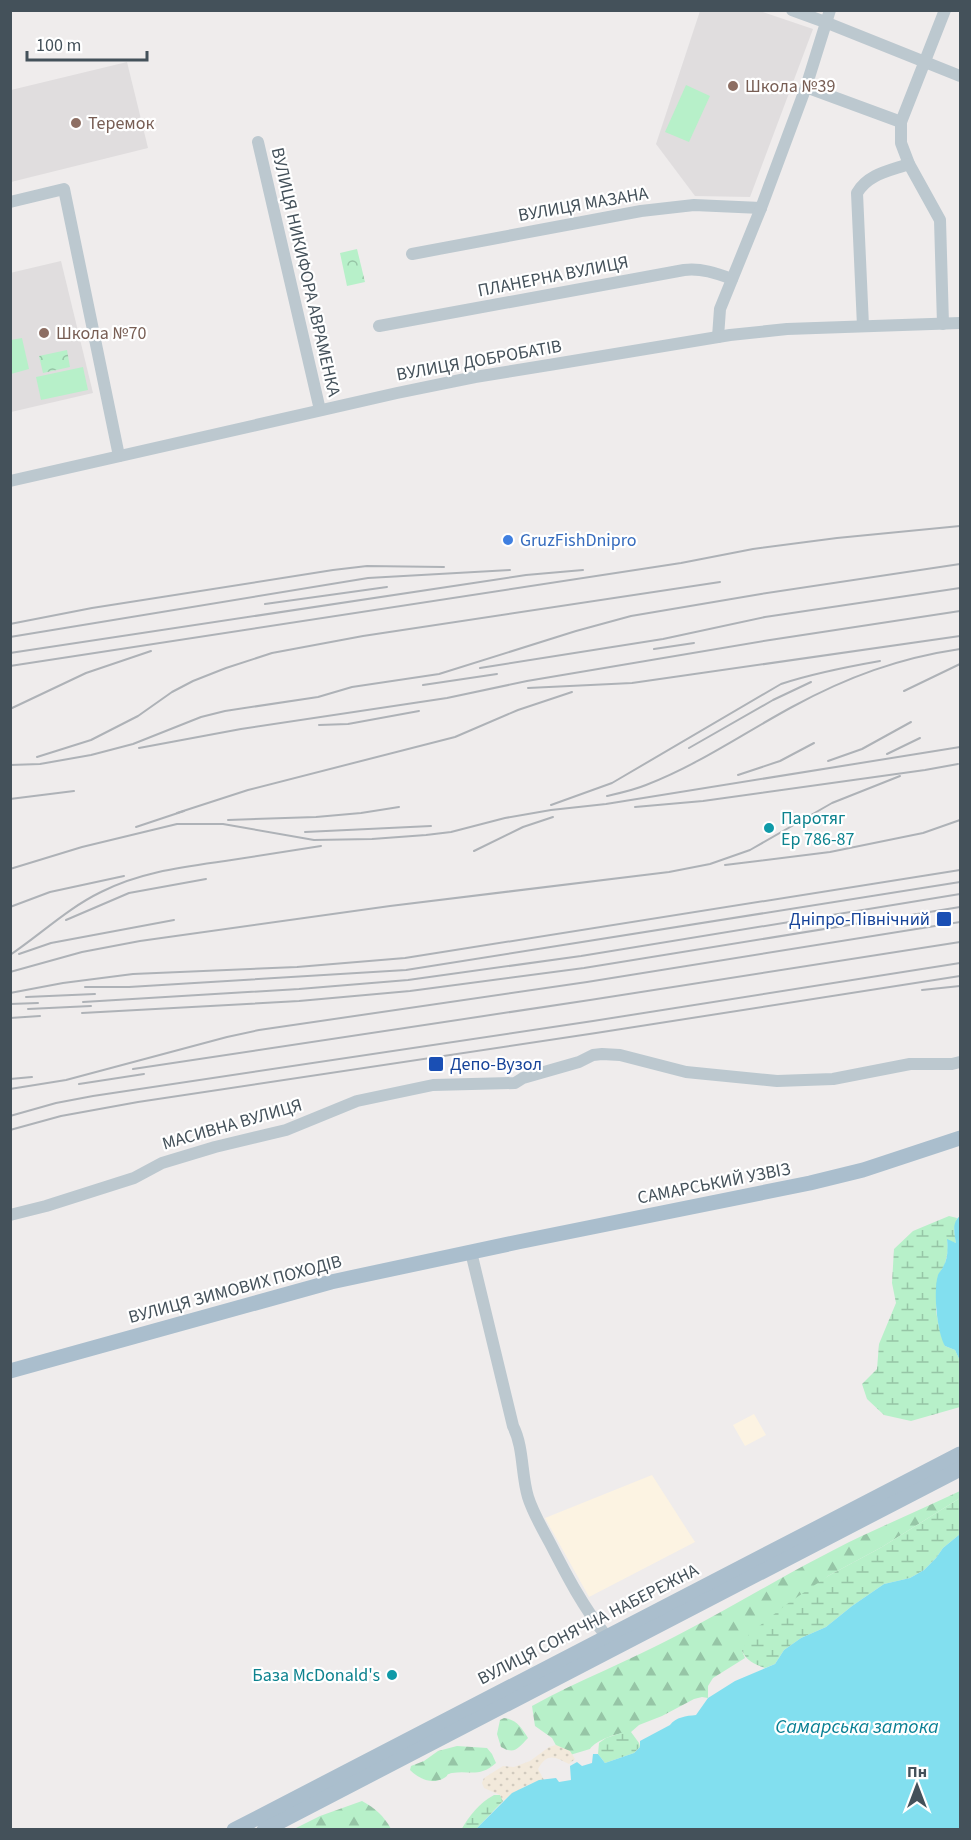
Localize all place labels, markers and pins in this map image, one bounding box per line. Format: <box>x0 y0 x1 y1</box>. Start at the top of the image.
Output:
place label: Школа №39 <box>745 74 835 99</box>
marker: Школа №39 <box>726 79 740 93</box>
place label: Теремок <box>88 111 154 136</box>
marker: Теремок <box>69 116 83 130</box>
place label: Школа №70 <box>56 321 146 346</box>
marker: Школа №70 <box>37 326 51 340</box>
place label: GruzFishDnipro <box>520 528 637 553</box>
marker: GruzFishDnipro <box>501 533 515 547</box>
place label: Паротяг Ер 786-87 <box>781 806 854 852</box>
marker: Паротяг Ер 786-87 <box>762 821 776 835</box>
place label: Дніпро-Північний <box>789 907 930 932</box>
marker: Дніпро-Північний <box>935 910 953 928</box>
place label: Депо-Вузол <box>450 1052 542 1077</box>
marker: Депо-Вузол <box>427 1055 445 1073</box>
place label: База McDonald's <box>252 1663 380 1688</box>
marker: База McDonald's <box>385 1668 399 1682</box>

